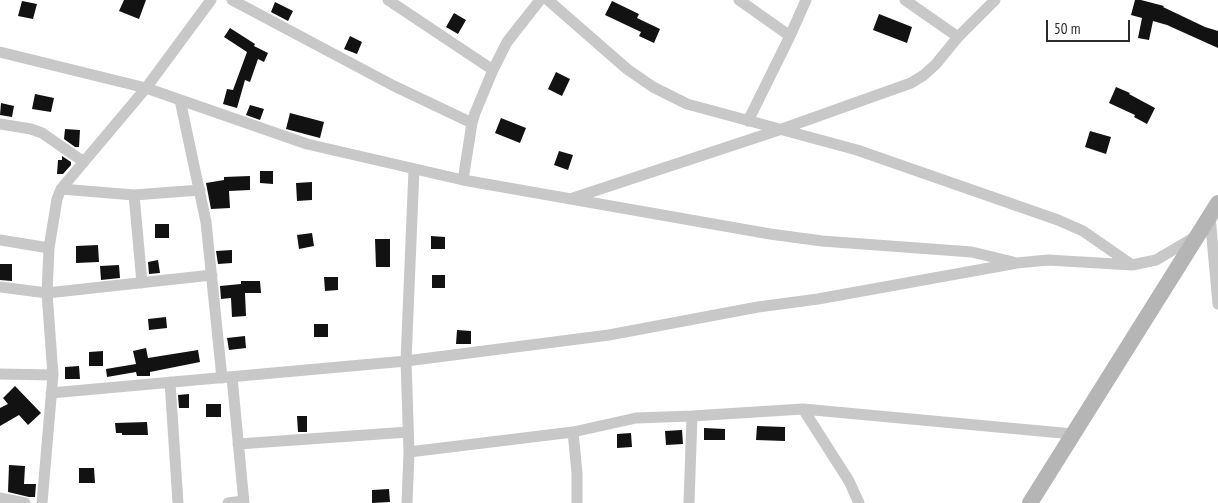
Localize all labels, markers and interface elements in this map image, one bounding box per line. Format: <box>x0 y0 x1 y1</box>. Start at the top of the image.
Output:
scale bar <box>1048 10 1132 42</box>
text: 50 m <box>1054 19 1080 38</box>

